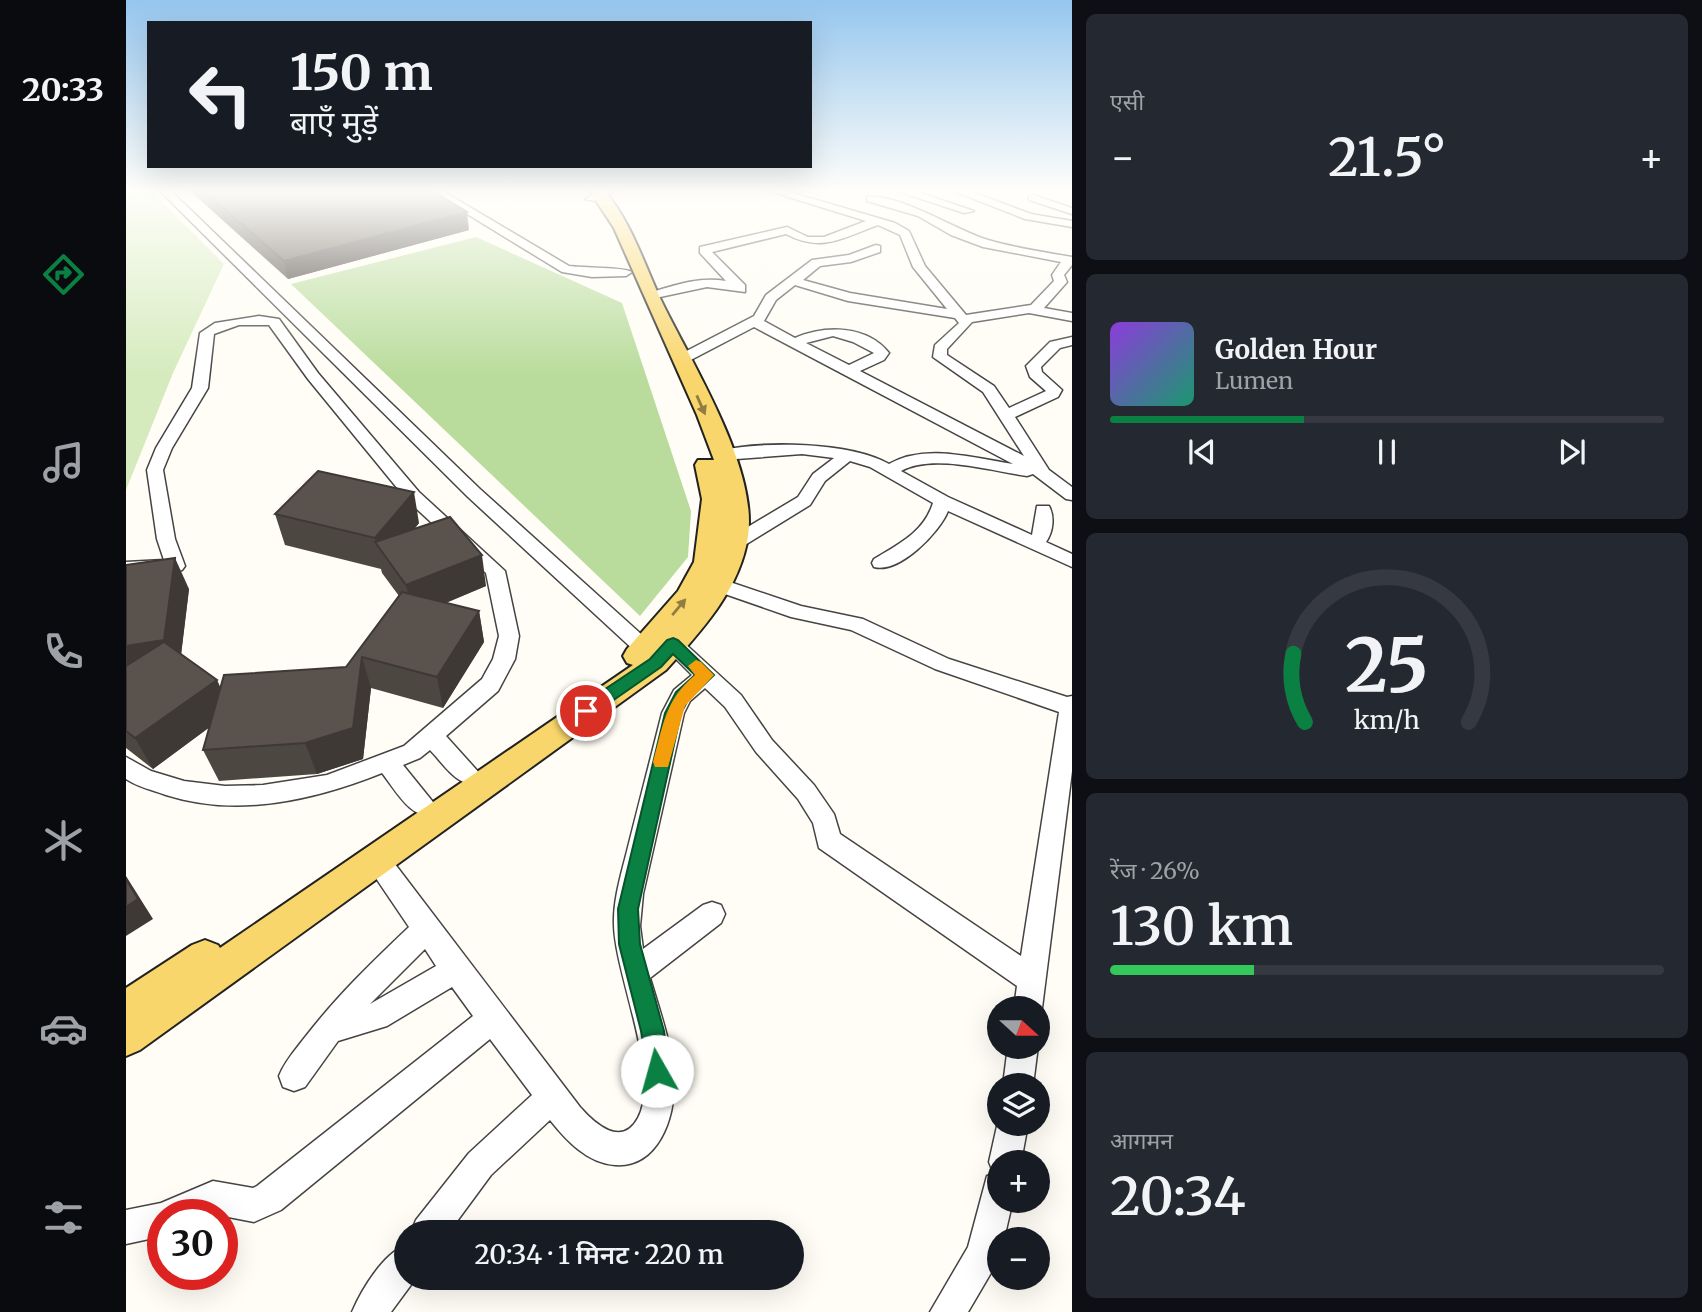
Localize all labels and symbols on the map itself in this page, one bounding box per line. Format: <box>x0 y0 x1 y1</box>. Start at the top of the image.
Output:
one-way arrow <box>695 395 707 415</box>
one-way arrow <box>671 598 687 616</box>
pin <box>556 681 616 741</box>
north arrow <box>987 996 1050 1059</box>
position arrow <box>620 1034 694 1108</box>
speed limit sign: 30 <box>147 1199 238 1290</box>

